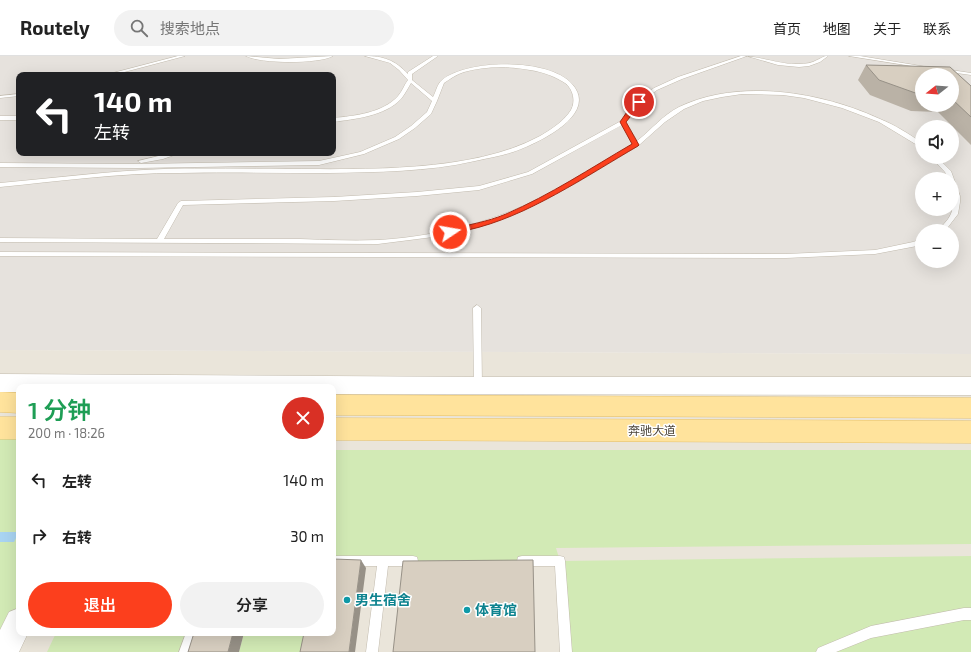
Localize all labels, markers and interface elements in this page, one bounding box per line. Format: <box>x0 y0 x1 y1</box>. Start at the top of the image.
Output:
search box <box>114 10 394 46</box>
text: Routely <box>20 16 90 39</box>
icon: search <box>128 17 150 39</box>
text: 搜索地点 <box>160 19 220 37</box>
text: 首页 <box>773 20 801 37</box>
text: 地图 <box>823 20 851 37</box>
text: 关于 <box>873 20 901 37</box>
text: 联系 <box>923 20 951 37</box>
north arrow <box>915 68 959 112</box>
map controls <box>915 68 959 268</box>
text: 140 m <box>94 84 172 118</box>
pin <box>622 85 656 119</box>
icon: left <box>28 88 80 140</box>
icon: arrive <box>628 91 650 113</box>
button: sound <box>915 120 959 164</box>
text: 左转 <box>94 121 130 143</box>
button: + <box>915 172 959 216</box>
position arrow <box>429 211 471 253</box>
button: − <box>915 224 959 268</box>
text: 1 分钟 <box>28 395 91 424</box>
button: close <box>282 397 324 439</box>
street label: 奔驰大道 <box>628 423 676 437</box>
text: 200 m · 18:26 <box>28 425 105 441</box>
icon: left <box>28 469 50 491</box>
text: 140 m <box>283 471 324 489</box>
text: 左转 <box>62 472 92 490</box>
icon: right <box>28 525 50 547</box>
text: 30 m <box>290 527 324 545</box>
text: 右转 <box>62 528 92 546</box>
button: 退出 <box>28 582 172 628</box>
button: 分享 <box>180 582 324 628</box>
place label: 男生宿舍 <box>355 591 411 608</box>
marker: 男生宿舍 <box>342 595 352 605</box>
place label: 体育馆 <box>475 601 517 618</box>
marker: 体育馆 <box>462 605 472 615</box>

